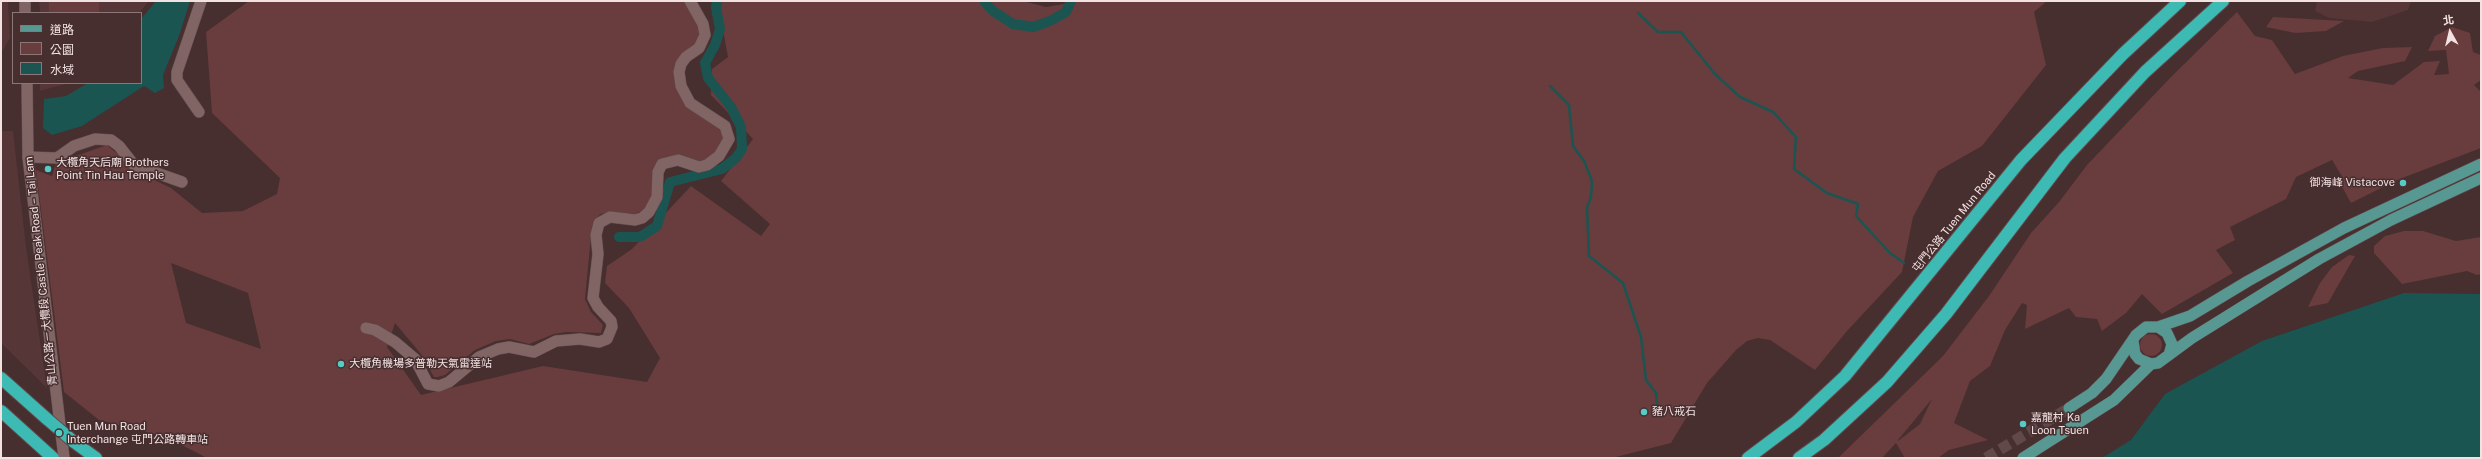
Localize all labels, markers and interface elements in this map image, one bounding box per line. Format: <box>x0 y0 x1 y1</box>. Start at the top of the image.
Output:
legend <box>12 12 142 84</box>
north arrow <box>2430 12 2470 52</box>
text: 北 <box>2442 13 2455 27</box>
text: 道路 <box>50 23 74 37</box>
text: 公園 <box>50 43 74 57</box>
text: 水域 <box>50 63 74 77</box>
street label: 青山公路－大欖段 Castle Peak Road – Tai Lam <box>22 156 60 386</box>
place label: 大欖角天后廟 Brothers Point Tin Hau Temple <box>56 156 169 182</box>
marker: 大欖角天后廟 Brothers Point Tin Hau Temple <box>43 164 53 174</box>
street label: 屯門公路 Tuen Mun Road <box>1909 169 1999 275</box>
place label: 御海峰 Vistacove <box>2310 176 2395 190</box>
marker: 御海峰 Vistacove <box>2398 178 2408 188</box>
place label: 大欖角機場多普勒天氣雷達站 <box>349 357 492 371</box>
marker: 大欖角機場多普勒天氣雷達站 <box>336 359 346 369</box>
place label: 豬八戒石 <box>1652 405 1696 419</box>
marker: 豬八戒石 <box>1639 407 1649 417</box>
place label: 嘉龍村 Ka Loon Tsuen <box>2031 411 2089 437</box>
marker: 嘉龍村 Ka Loon Tsuen <box>2018 419 2028 429</box>
place label: Tuen Mun Road Interchange 屯門公路轉車站 <box>67 420 208 446</box>
marker: Tuen Mun Road Interchange 屯門公路轉車站 <box>54 428 64 438</box>

